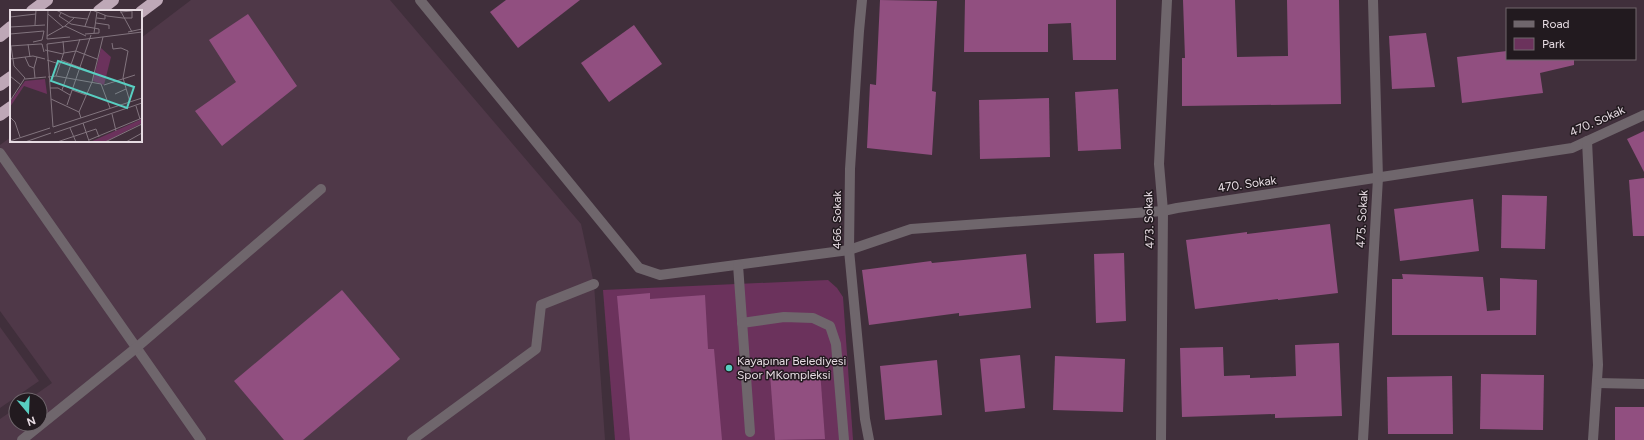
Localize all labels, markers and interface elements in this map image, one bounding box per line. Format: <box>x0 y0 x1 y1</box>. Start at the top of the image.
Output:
legend <box>1506 8 1636 60</box>
inset map <box>10 10 142 142</box>
text: Road <box>1542 17 1570 31</box>
text: Park <box>1542 37 1565 51</box>
street label: 470. Sokak <box>1567 103 1627 139</box>
street label: 470. Sokak <box>1217 173 1277 195</box>
street label: 475. Sokak <box>1353 189 1371 248</box>
street label: 466. Sokak <box>830 191 844 249</box>
street label: 473. Sokak <box>1141 191 1157 249</box>
place label: Kayapınar Belediyesi Spor MKompleksi <box>737 354 846 382</box>
marker: Kayapınar Belediyesi Spor MKompleksi <box>724 363 734 373</box>
north arrow <box>8 392 48 432</box>
text: N <box>25 413 37 429</box>

